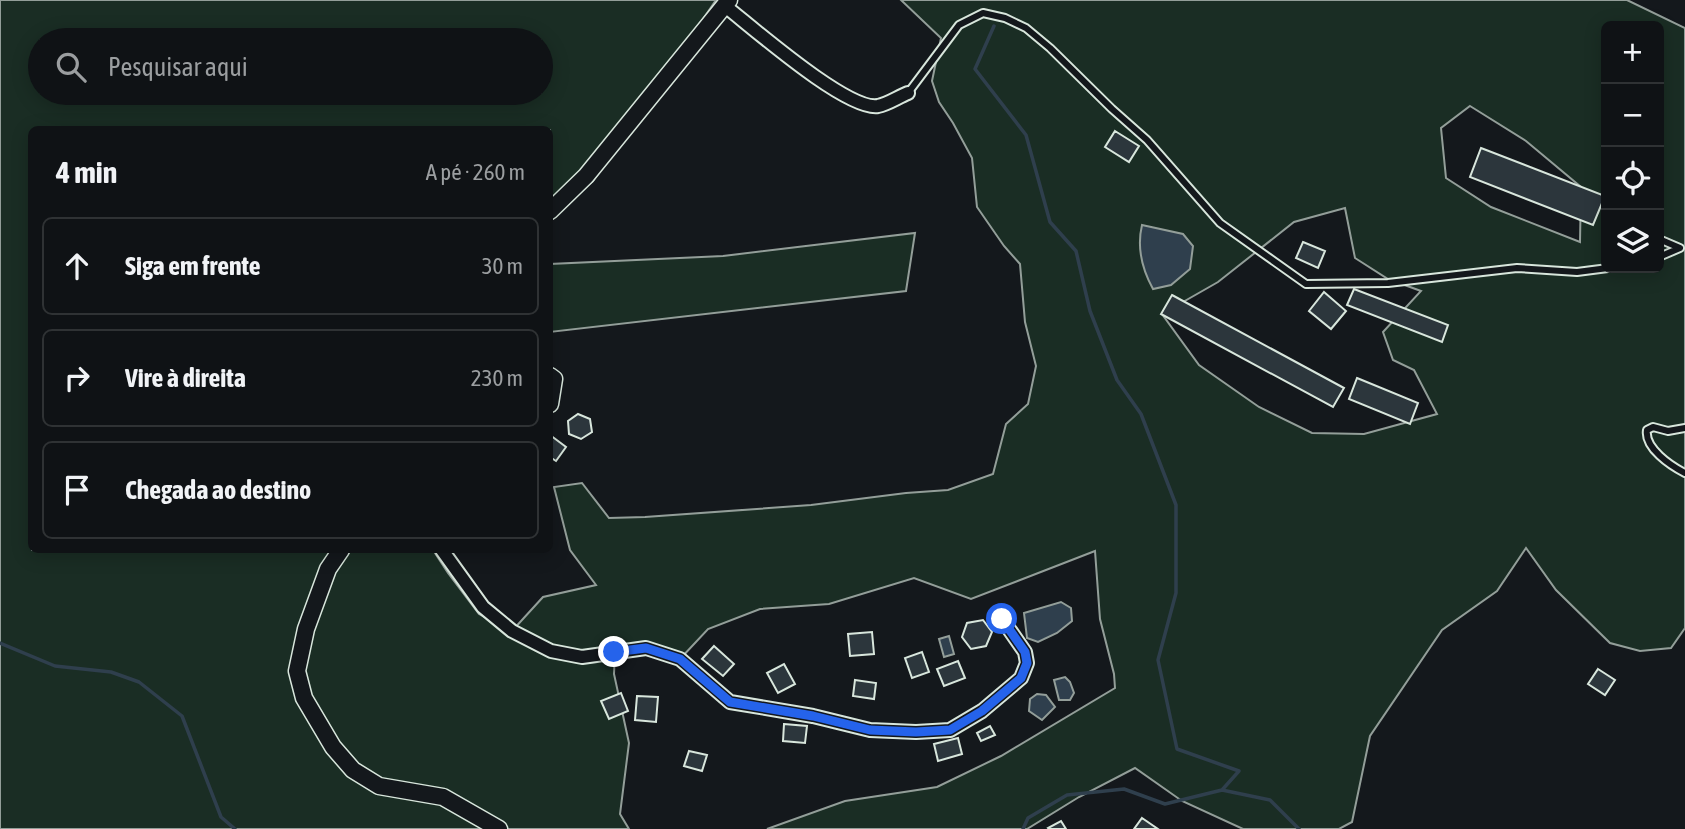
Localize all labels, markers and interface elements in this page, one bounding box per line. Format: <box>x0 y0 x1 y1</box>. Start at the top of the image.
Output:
map controls <box>1601 21 1664 273</box>
button: + <box>1601 21 1664 84</box>
search box <box>28 28 553 105</box>
icon: search <box>52 48 90 86</box>
text: Pesquisar aqui <box>108 52 248 82</box>
button: − <box>1601 84 1664 147</box>
button: locate <box>1601 147 1664 210</box>
text: 4 min <box>56 155 117 189</box>
text: A pé · 260 m <box>426 159 525 185</box>
button: layers <box>1601 210 1664 273</box>
icon: ahead <box>58 247 96 285</box>
text: Siga em frente <box>125 251 261 281</box>
text: 30 m <box>482 253 523 279</box>
icon: right <box>58 359 96 397</box>
text: Vire à direita <box>125 363 246 393</box>
text: 230 m <box>471 365 523 391</box>
icon: arrive <box>58 471 96 509</box>
text: Chegada ao destino <box>125 475 311 505</box>
route start <box>986 603 1017 634</box>
route end <box>598 636 629 667</box>

